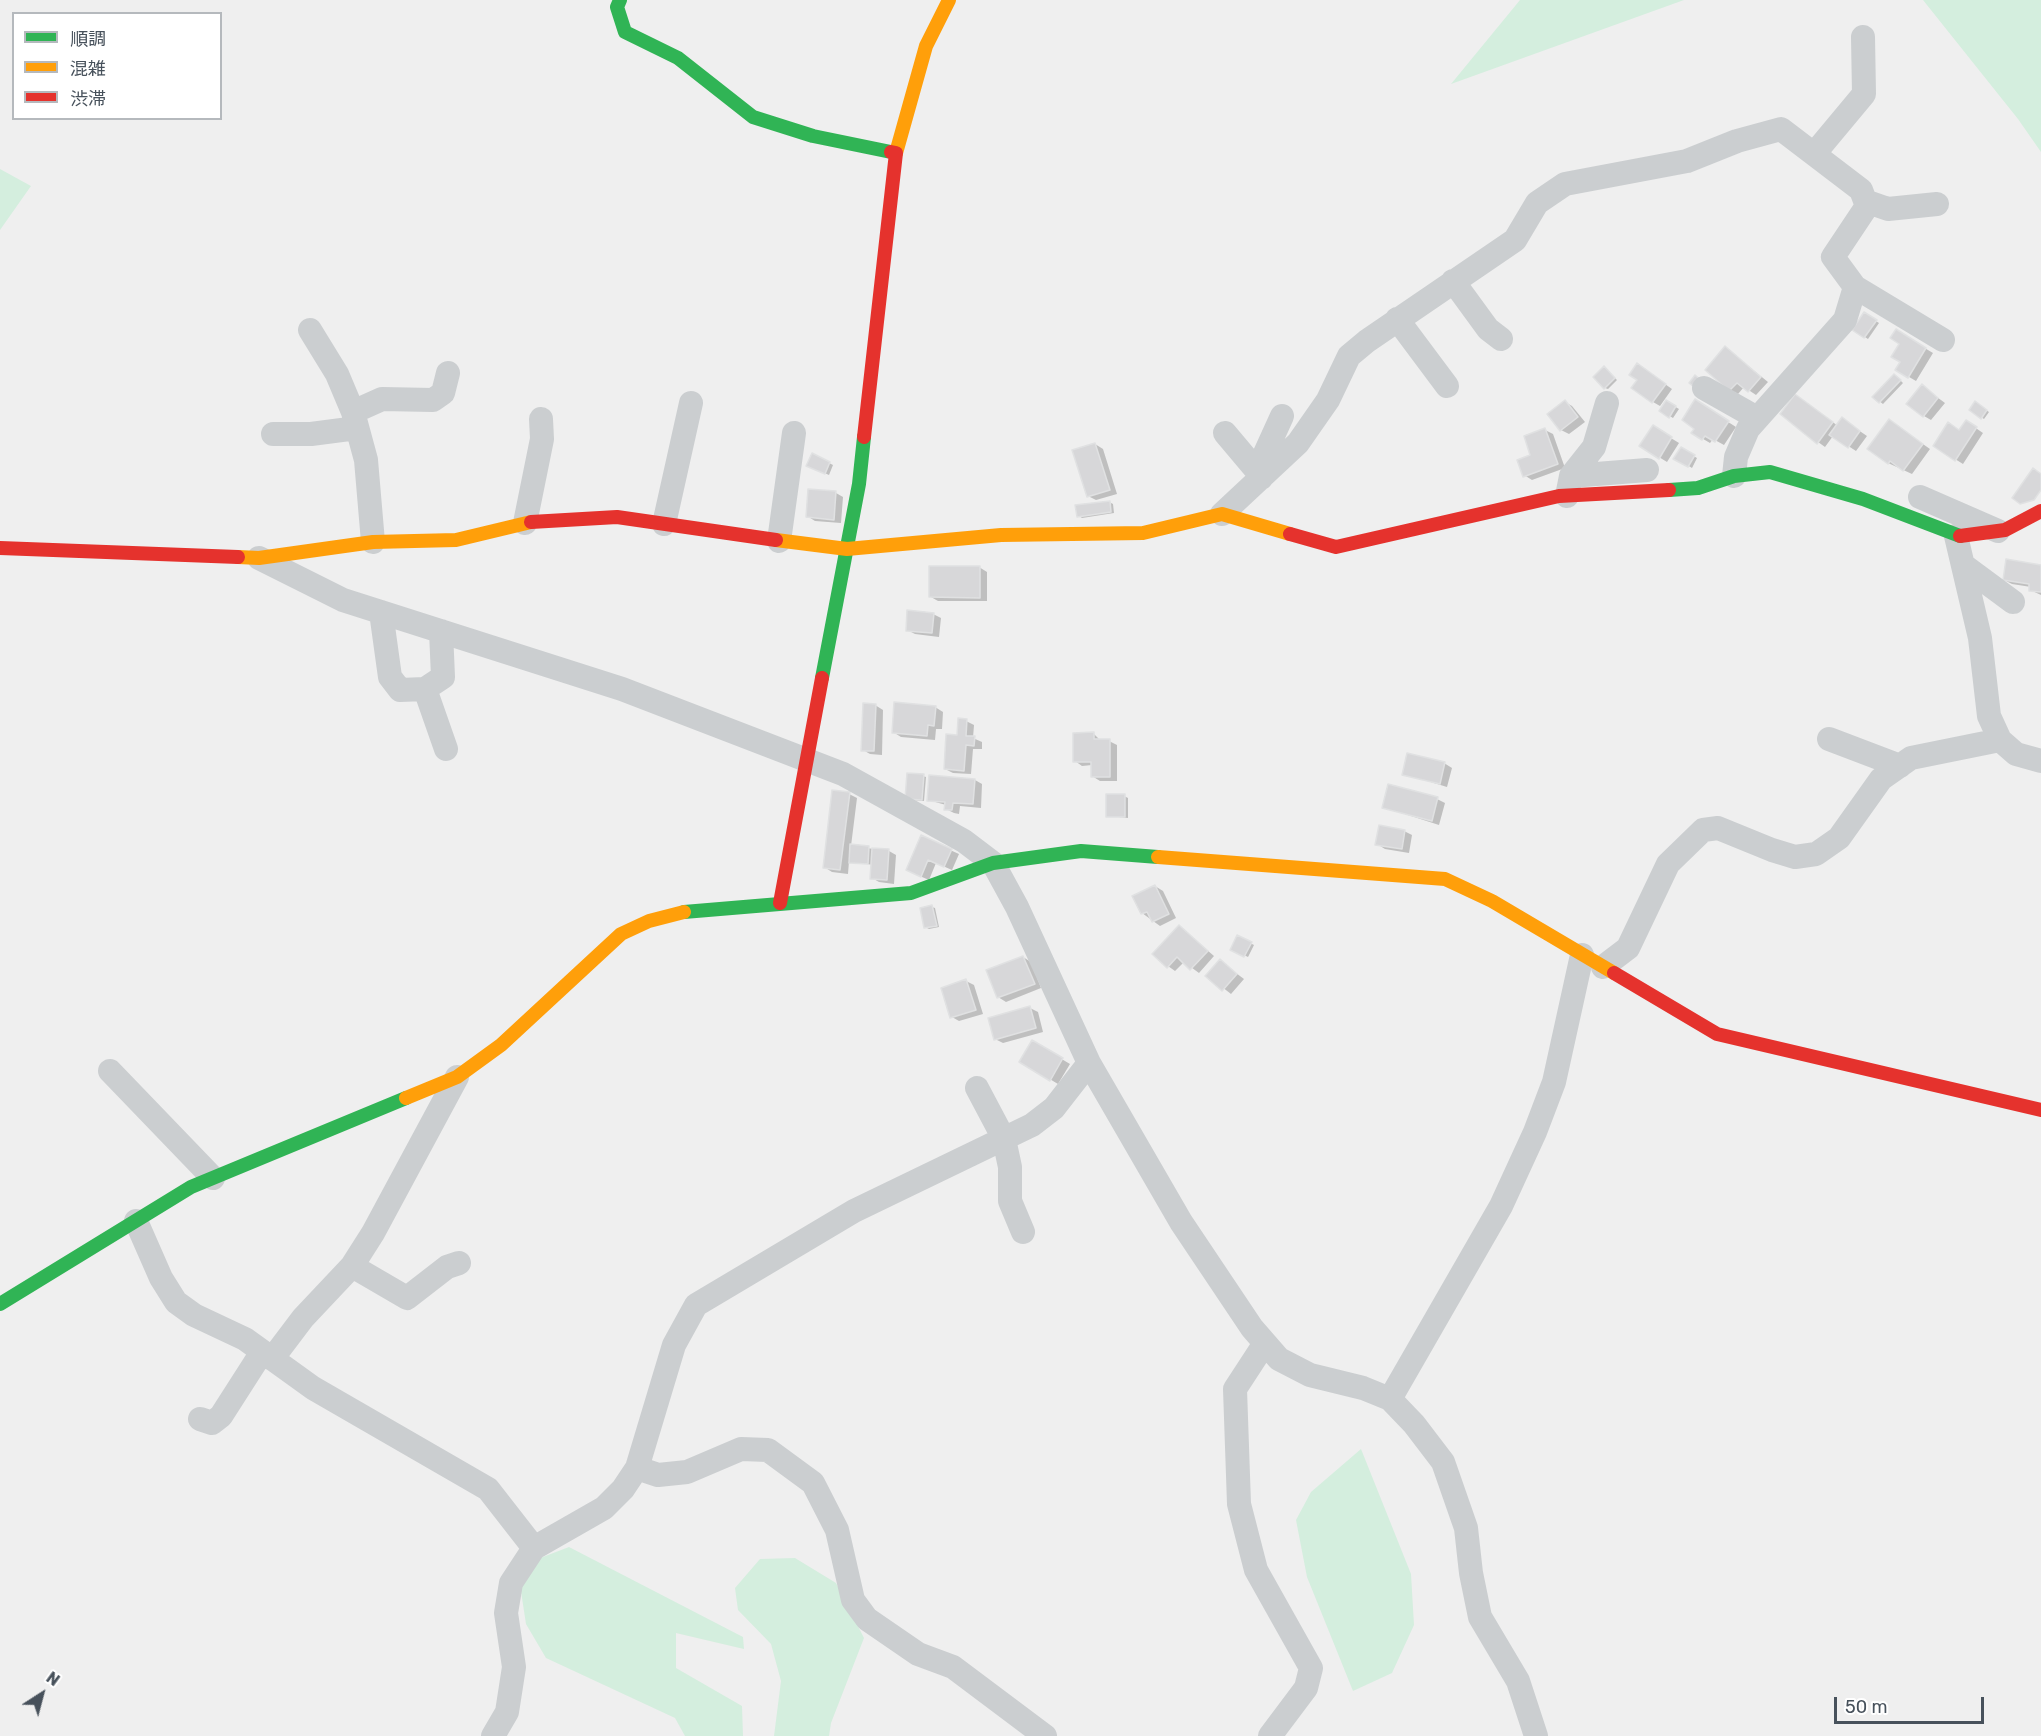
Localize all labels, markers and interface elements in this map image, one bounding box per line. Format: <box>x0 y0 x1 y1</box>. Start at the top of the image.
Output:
legend <box>12 12 222 120</box>
text: 順調 <box>70 28 106 50</box>
text: 混雑 <box>70 58 106 80</box>
text: 渋滞 <box>70 88 106 110</box>
north arrow <box>12 1664 72 1724</box>
text: N <box>43 1668 63 1690</box>
scale bar <box>1837 1685 1987 1723</box>
text: 50 m <box>1845 1696 1888 1718</box>

